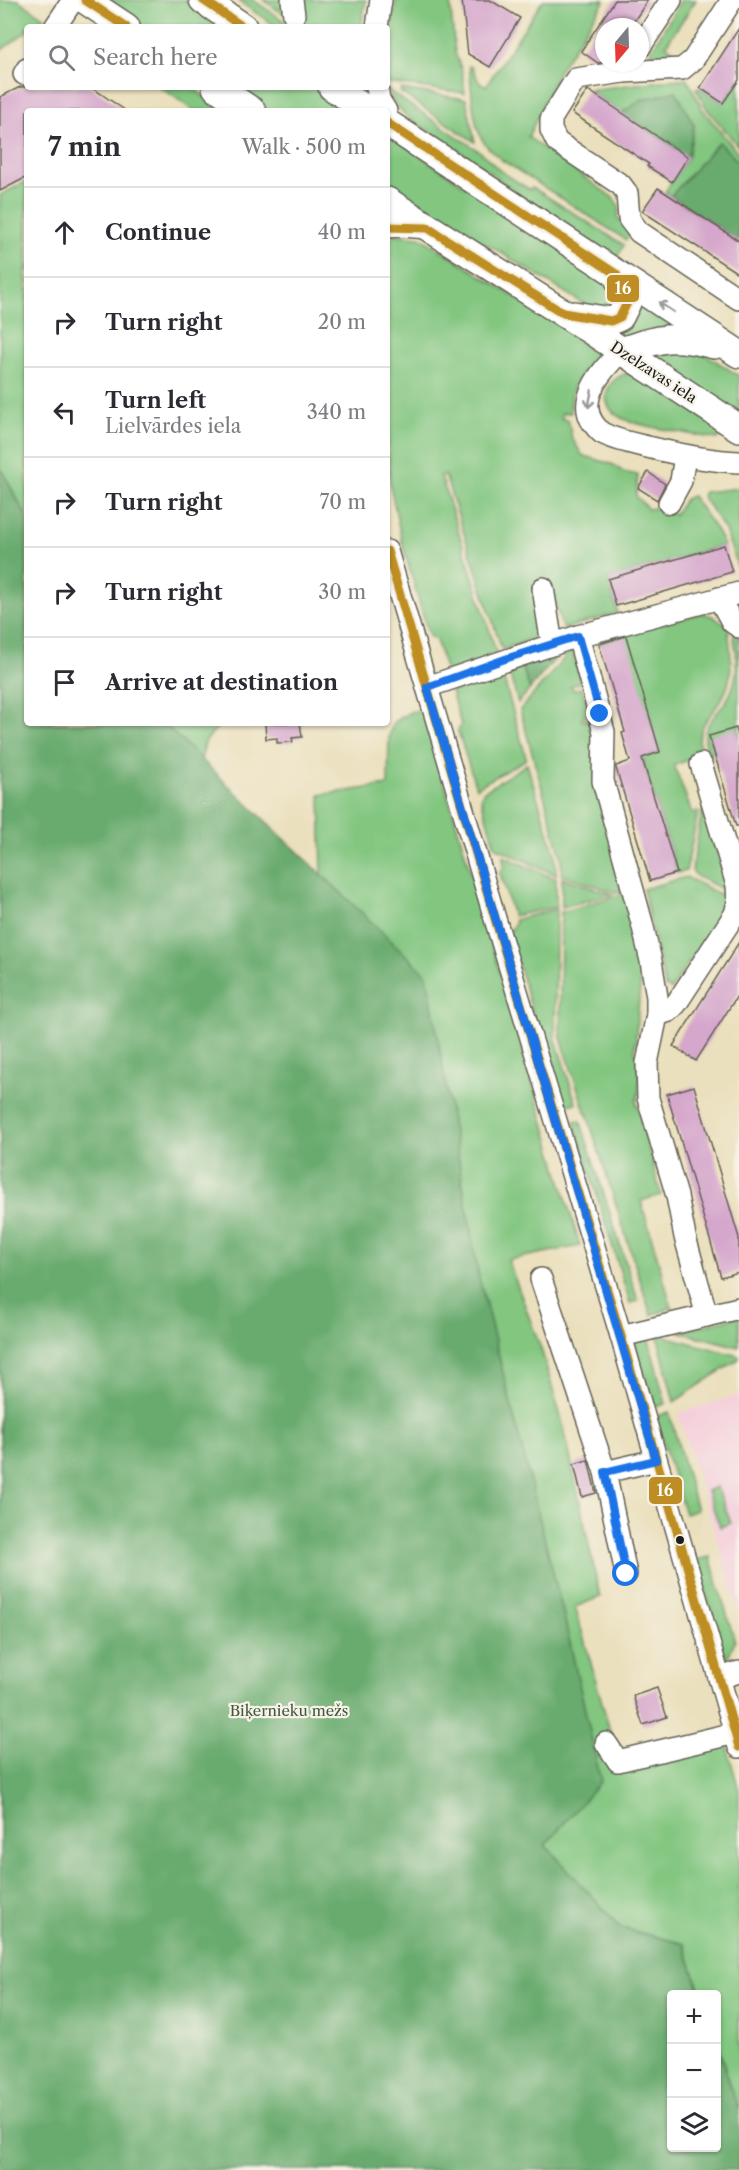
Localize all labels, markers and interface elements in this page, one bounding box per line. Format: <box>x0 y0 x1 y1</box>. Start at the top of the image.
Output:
north arrow <box>595 18 649 72</box>
search box <box>24 24 390 90</box>
icon: search <box>45 41 78 74</box>
text: Search here <box>93 44 218 71</box>
text: 7 min <box>48 131 121 163</box>
text: Walk · 500 m <box>242 135 366 159</box>
icon: ahead <box>48 216 81 249</box>
text: Continue <box>105 219 211 246</box>
text: 40 m <box>318 220 366 244</box>
line badge: 16 <box>606 274 640 303</box>
text: 16 <box>615 278 632 298</box>
one-way arrow <box>658 300 675 312</box>
icon: right <box>48 306 81 339</box>
text: Turn right <box>105 309 223 336</box>
text: 20 m <box>318 310 366 334</box>
street label: Dzelzavas iela <box>607 337 701 407</box>
text: Turn left <box>105 387 206 414</box>
one-way arrow <box>584 389 595 408</box>
icon: left <box>48 396 81 429</box>
text: 340 m <box>307 400 366 424</box>
text: Lielvārdes iela <box>105 414 241 438</box>
icon: right <box>48 486 81 519</box>
text: Turn right <box>105 489 223 516</box>
text: 70 m <box>320 490 366 514</box>
icon: right <box>48 576 81 609</box>
text: Turn right <box>105 579 223 606</box>
text: 30 m <box>318 580 366 604</box>
icon: arrive <box>48 666 81 699</box>
text: Arrive at destination <box>105 669 338 696</box>
route end <box>586 700 612 726</box>
line badge: 16 <box>648 1476 683 1505</box>
text: 16 <box>657 1480 674 1500</box>
unlabelled marker <box>674 1534 686 1546</box>
route start <box>612 1560 638 1586</box>
park label: Biķernieku mežs <box>230 1701 348 1720</box>
map controls <box>667 1990 721 2152</box>
button: + <box>667 1990 721 2044</box>
button: − <box>667 2044 721 2098</box>
button: layers <box>667 2098 721 2152</box>

